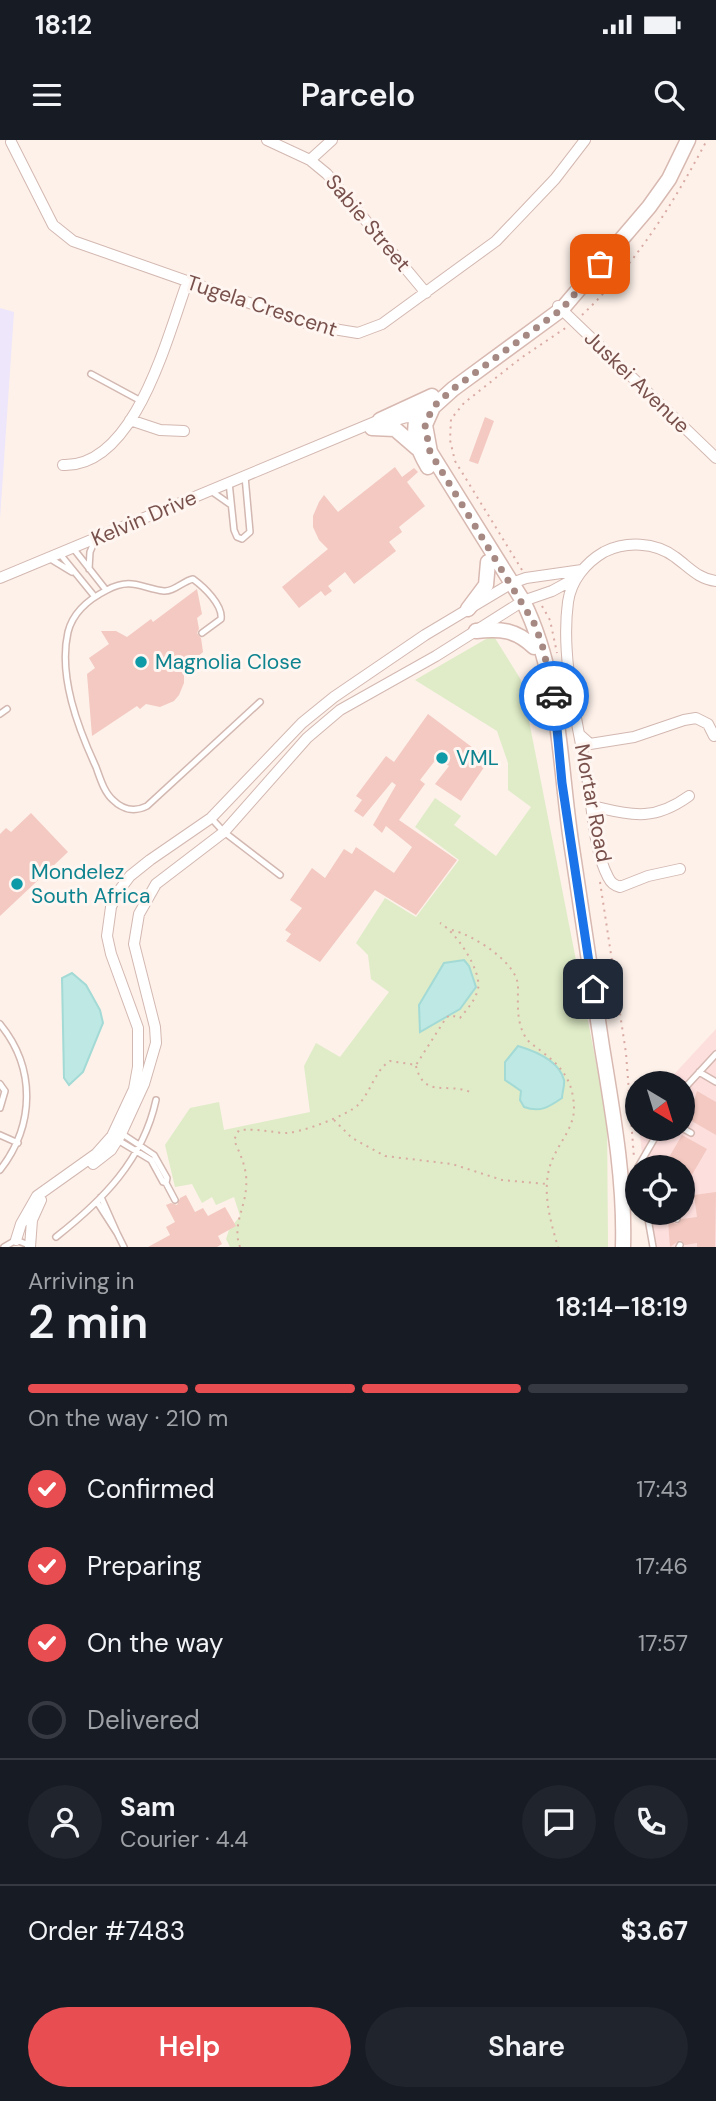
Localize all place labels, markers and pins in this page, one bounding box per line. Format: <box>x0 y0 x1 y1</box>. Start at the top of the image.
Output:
pin <box>570 234 630 294</box>
place label: Magnolia Close <box>155 648 302 676</box>
marker: Magnolia Close <box>133 654 149 670</box>
place label: VML <box>456 744 499 772</box>
marker: VML <box>434 750 450 766</box>
place label: Mondelez South Africa <box>31 858 151 910</box>
marker: Mondelez South Africa <box>9 876 25 892</box>
pin <box>563 959 623 1019</box>

